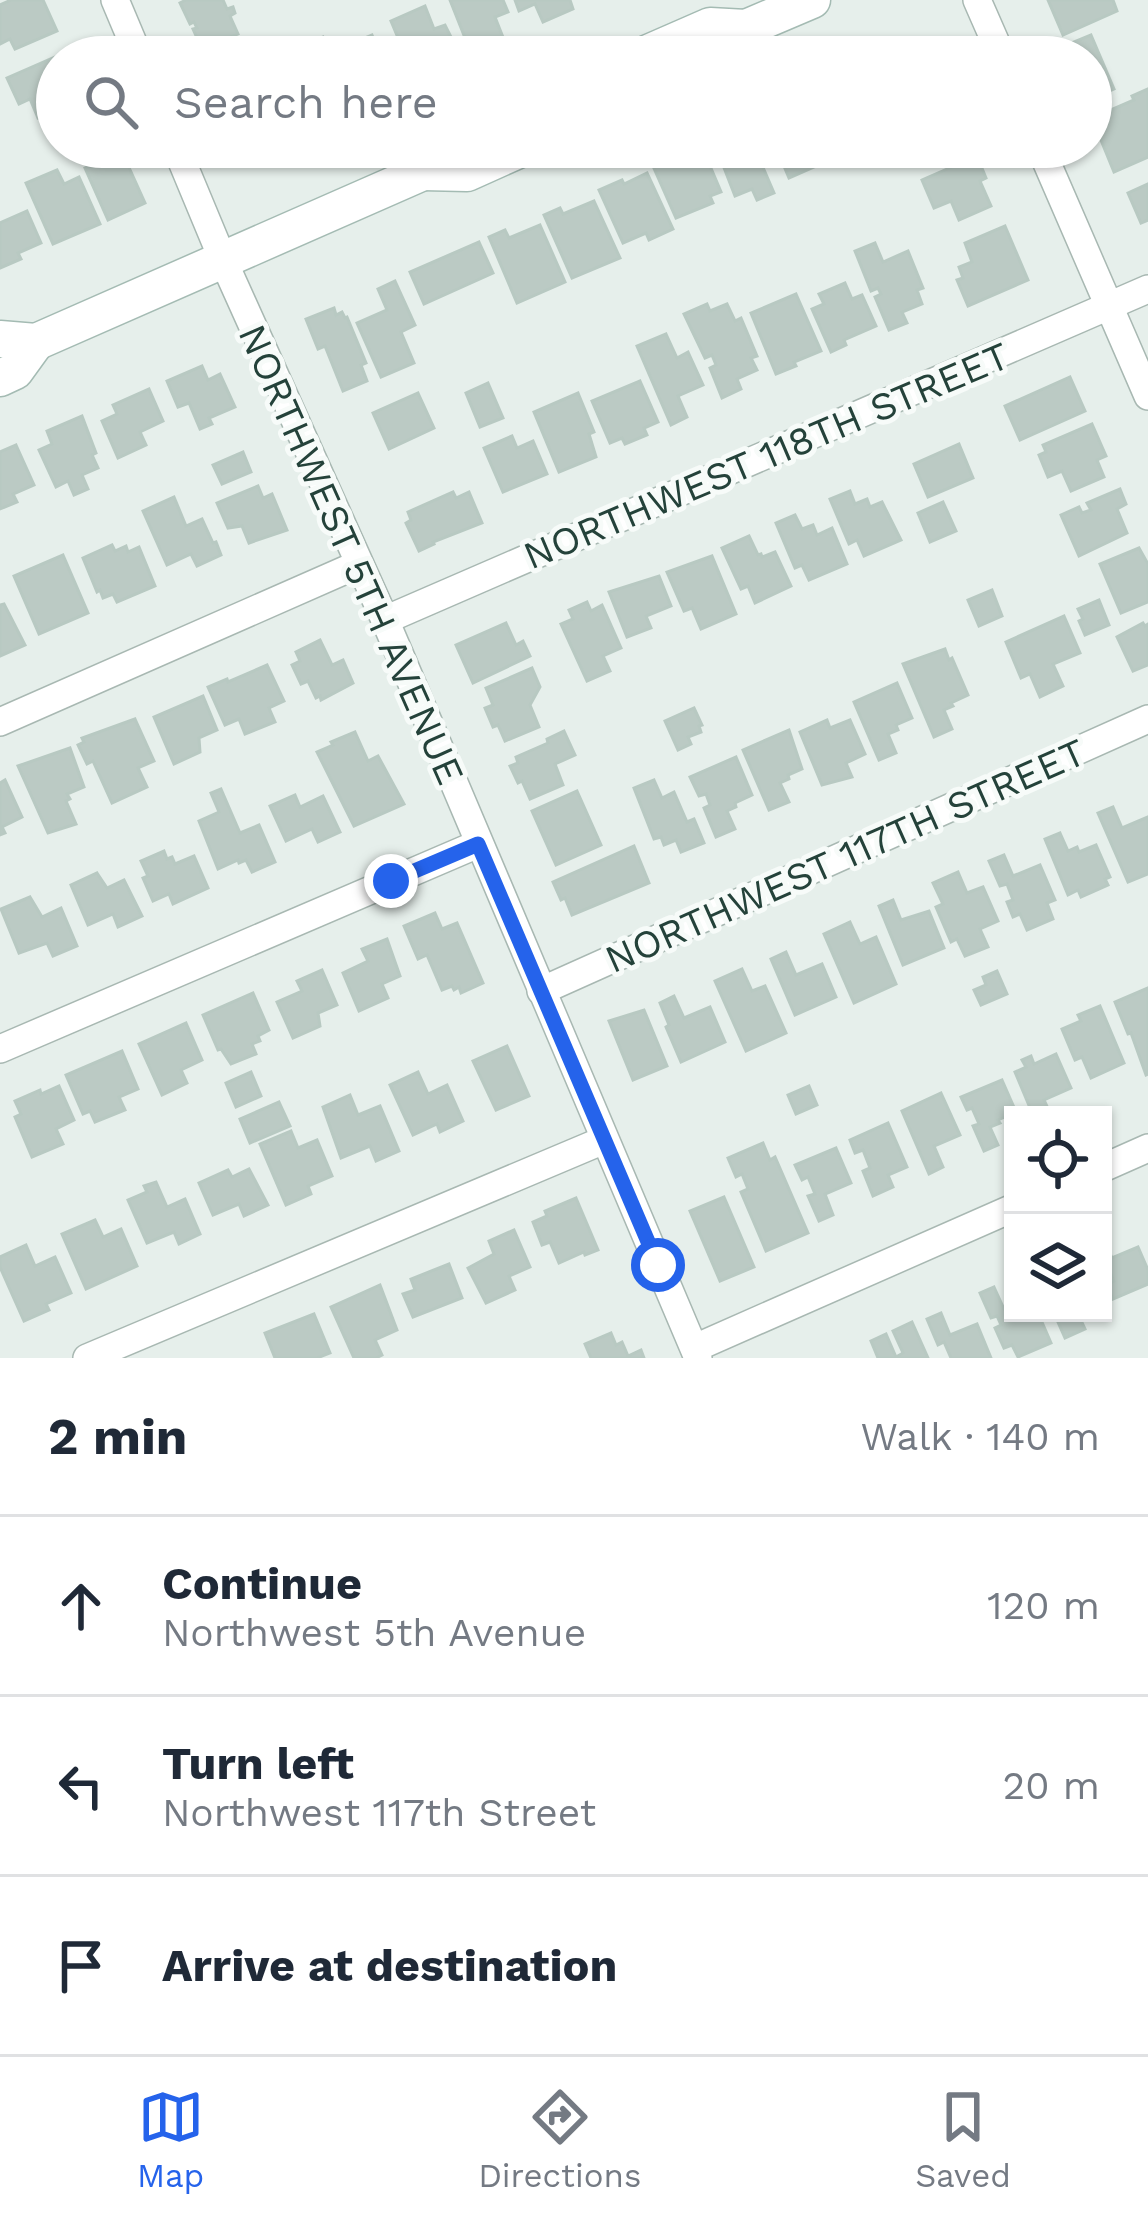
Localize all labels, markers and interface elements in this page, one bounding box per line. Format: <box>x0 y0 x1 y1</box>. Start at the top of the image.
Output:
search box <box>36 36 1112 168</box>
icon: search <box>78 69 144 135</box>
text: Search here <box>174 76 438 129</box>
street label: NORTHWEST 5TH AVENUE <box>230 317 473 791</box>
street label: NORTHWEST 118TH STREET <box>517 333 1016 578</box>
street label: NORTHWEST 117TH STREET <box>598 729 1092 982</box>
route end <box>364 854 418 908</box>
map controls <box>1004 1106 1112 1322</box>
button: locate <box>1004 1106 1112 1214</box>
button: layers <box>1004 1214 1112 1322</box>
route start <box>631 1238 685 1292</box>
text: 2 min <box>48 1407 187 1466</box>
text: Walk · 140 m <box>860 1414 1100 1459</box>
text: Continue <box>162 1557 362 1610</box>
icon: ahead <box>48 1573 114 1639</box>
text: 120 m <box>987 1583 1100 1628</box>
text: Northwest 5th Avenue <box>162 1610 586 1655</box>
text: Turn left <box>162 1737 354 1790</box>
icon: left <box>48 1753 114 1819</box>
text: 20 m <box>1003 1763 1100 1808</box>
text: Northwest 117th Street <box>162 1790 596 1835</box>
icon: arrive <box>48 1933 114 1999</box>
text: Arrive at destination <box>162 1939 617 1992</box>
tab: Map <box>137 2084 204 2195</box>
tab: Directions <box>478 2084 641 2195</box>
tab: Saved <box>915 2084 1011 2195</box>

